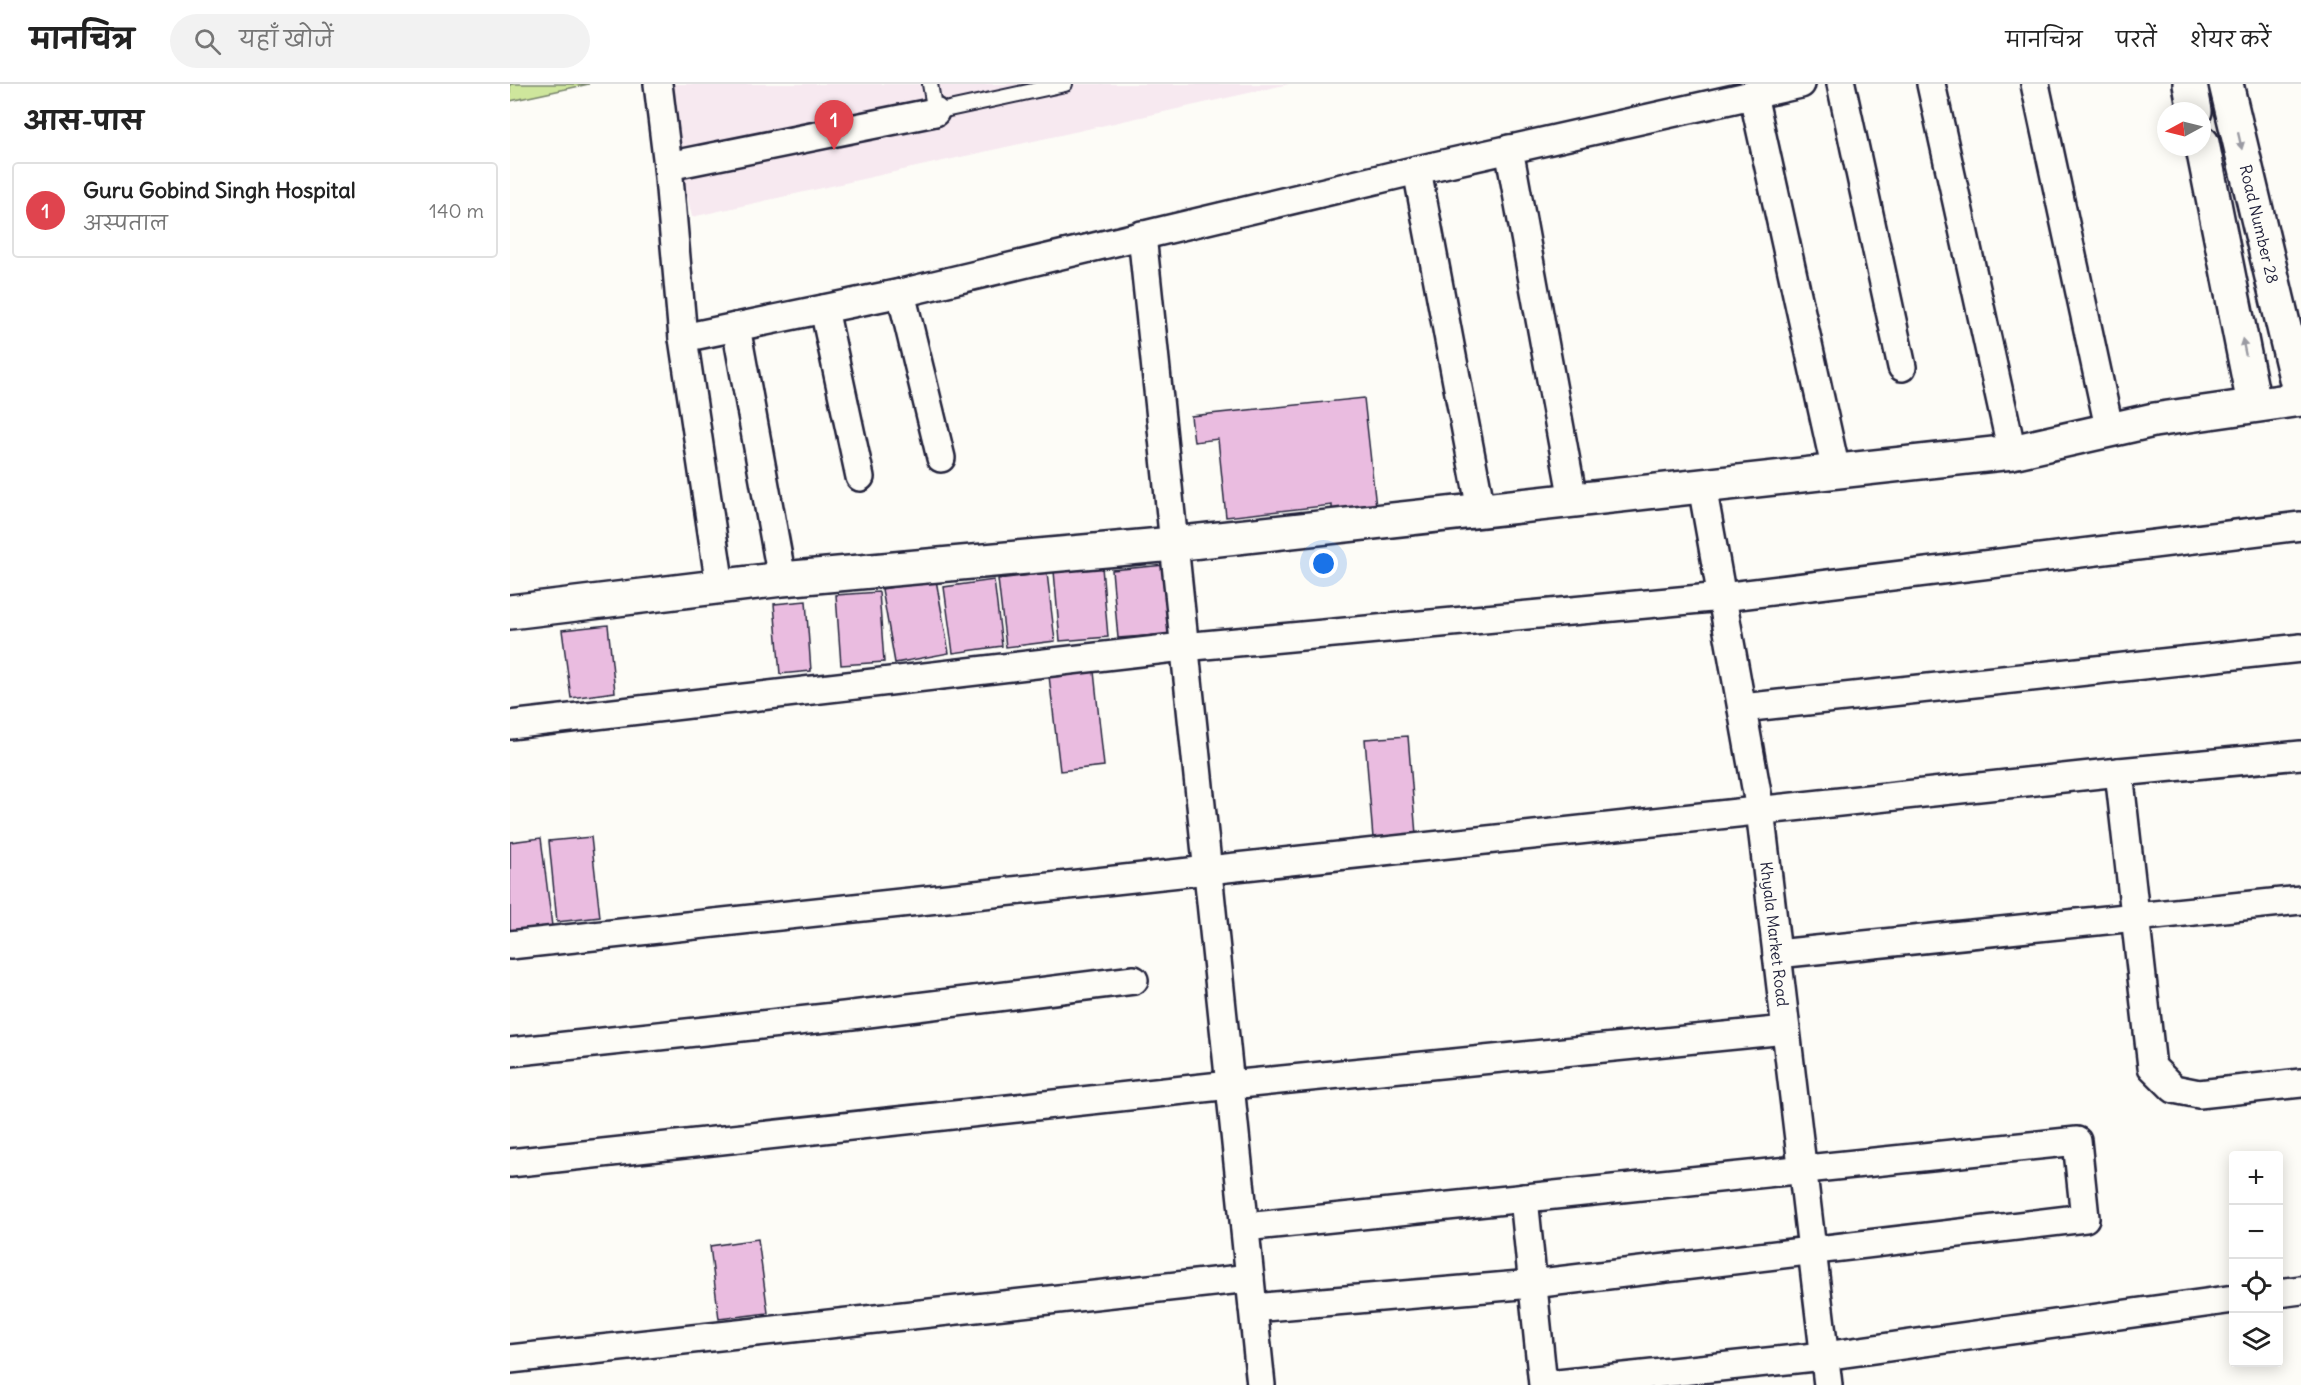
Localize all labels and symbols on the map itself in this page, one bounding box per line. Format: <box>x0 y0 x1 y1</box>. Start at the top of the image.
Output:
pin: 1 <box>814 100 854 150</box>
north arrow <box>2157 102 2211 156</box>
one-way arrow <box>2235 132 2245 150</box>
street label: Road Number 28 <box>2236 163 2283 286</box>
one-way arrow <box>2239 337 2248 356</box>
your location <box>1309 549 1338 578</box>
street label: Khyala Market Road <box>1756 860 1793 1008</box>

